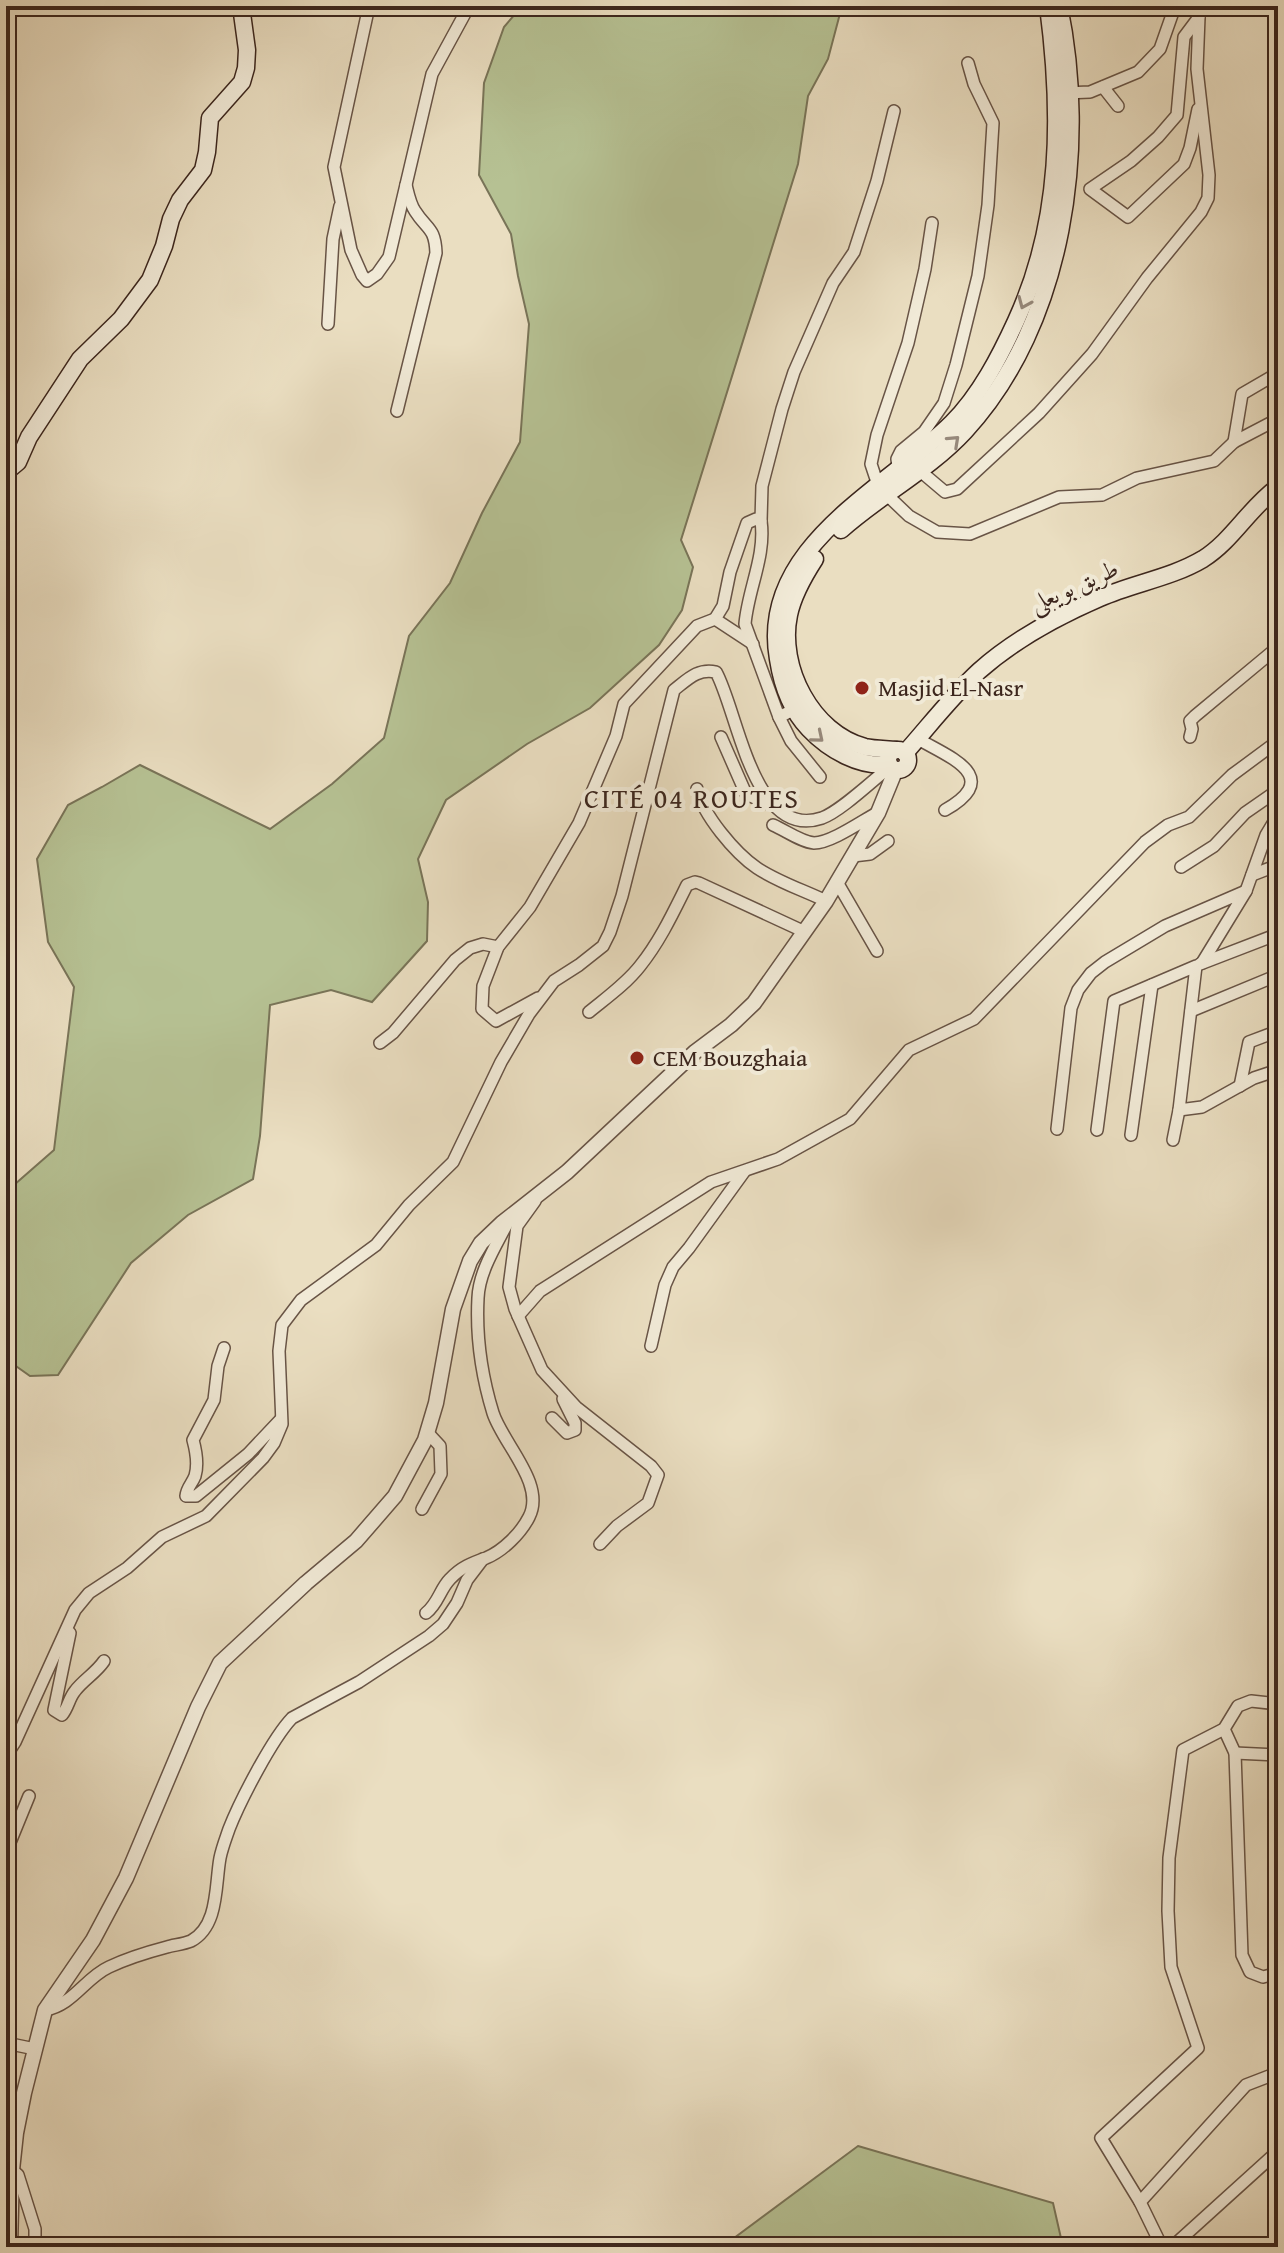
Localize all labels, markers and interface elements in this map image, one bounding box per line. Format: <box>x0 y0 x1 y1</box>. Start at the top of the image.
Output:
one-way arrow <box>1017 295 1033 309</box>
one-way arrow <box>945 436 960 450</box>
street label: طريق بويعلى <box>1024 550 1124 621</box>
place label: Masjid El-Nasr <box>878 670 1024 705</box>
marker: Masjid El-Nasr <box>853 679 871 697</box>
one-way arrow <box>809 727 824 742</box>
district label: CITÉ 04 ROUTES <box>584 777 800 818</box>
place label: CEM Bouzghaia <box>653 1040 808 1075</box>
marker: CEM Bouzghaia <box>628 1049 646 1067</box>

